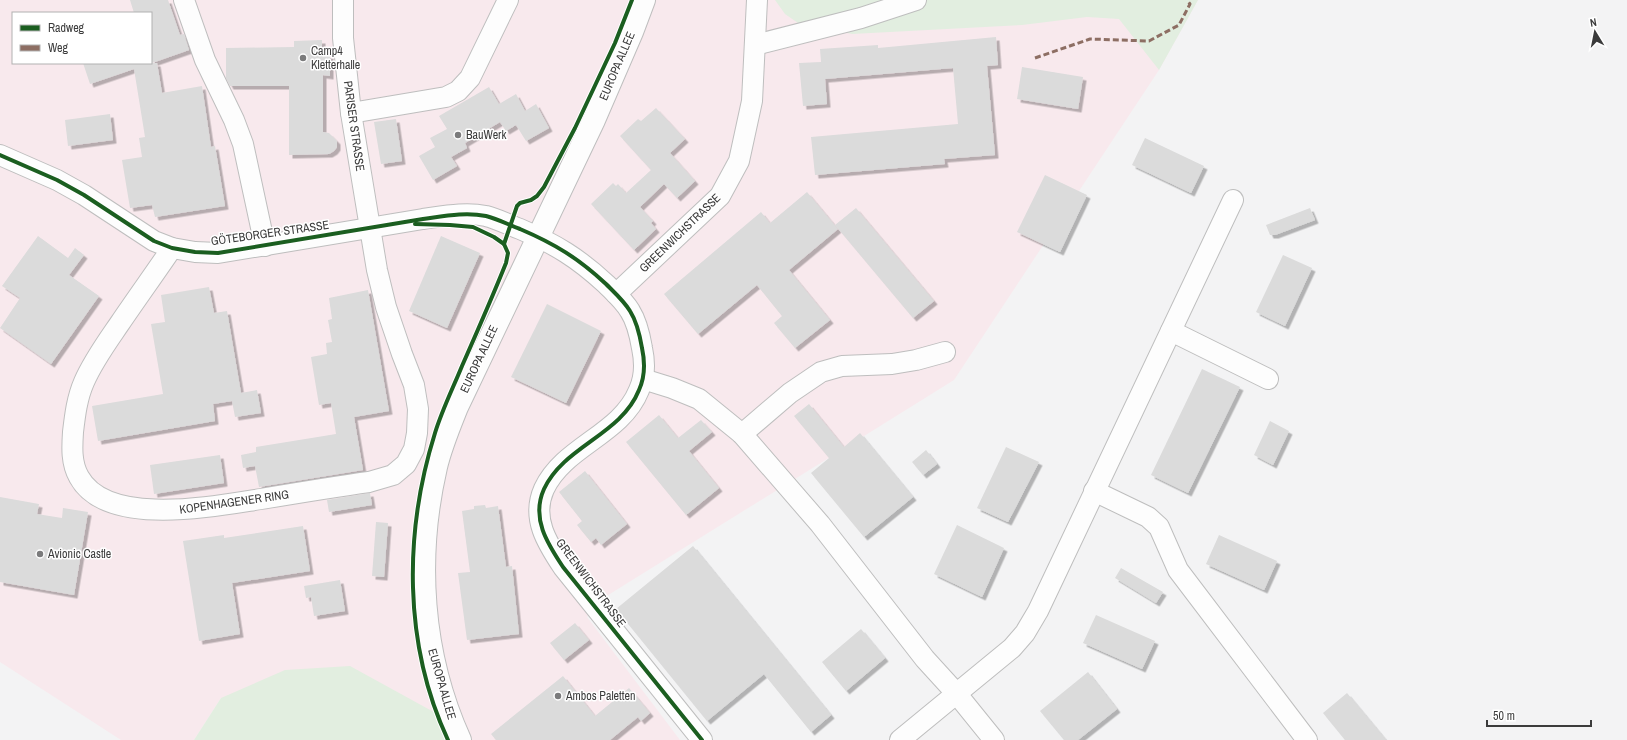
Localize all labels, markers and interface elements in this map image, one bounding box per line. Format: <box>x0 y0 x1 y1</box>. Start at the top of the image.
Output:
legend <box>12 12 152 64</box>
north arrow <box>1575 12 1615 52</box>
text: N <box>1589 15 1598 30</box>
text: Radweg <box>48 20 85 36</box>
street label: EUROPA ALLEE <box>595 29 639 103</box>
text: Weg <box>48 40 69 56</box>
place label: Camp4 Kletterhalle <box>311 43 360 73</box>
marker: Camp4 Kletterhalle <box>298 53 308 63</box>
street label: PARISER STRASSE <box>340 80 368 172</box>
place label: BauWerk <box>466 127 506 143</box>
marker: BauWerk <box>453 130 463 140</box>
street label: GREENWICHSTRASSE <box>636 190 724 276</box>
street label: GÖTEBORGER STRASSE <box>210 216 330 249</box>
street label: EUROPA ALLEE <box>456 322 502 396</box>
street label: KOPENHAGENER RING <box>178 486 290 518</box>
street label: GREENWICHSTRASSE <box>552 535 630 631</box>
place label: Avionic Castle <box>47 546 111 562</box>
marker: Avionic Castle <box>35 549 45 559</box>
street label: EUROPA ALLEE <box>424 647 460 721</box>
place label: Ambos Paletten <box>565 688 635 704</box>
marker: Ambos Paletten <box>553 691 563 701</box>
scale bar <box>1487 702 1591 728</box>
text: 50 m <box>1493 708 1515 724</box>

